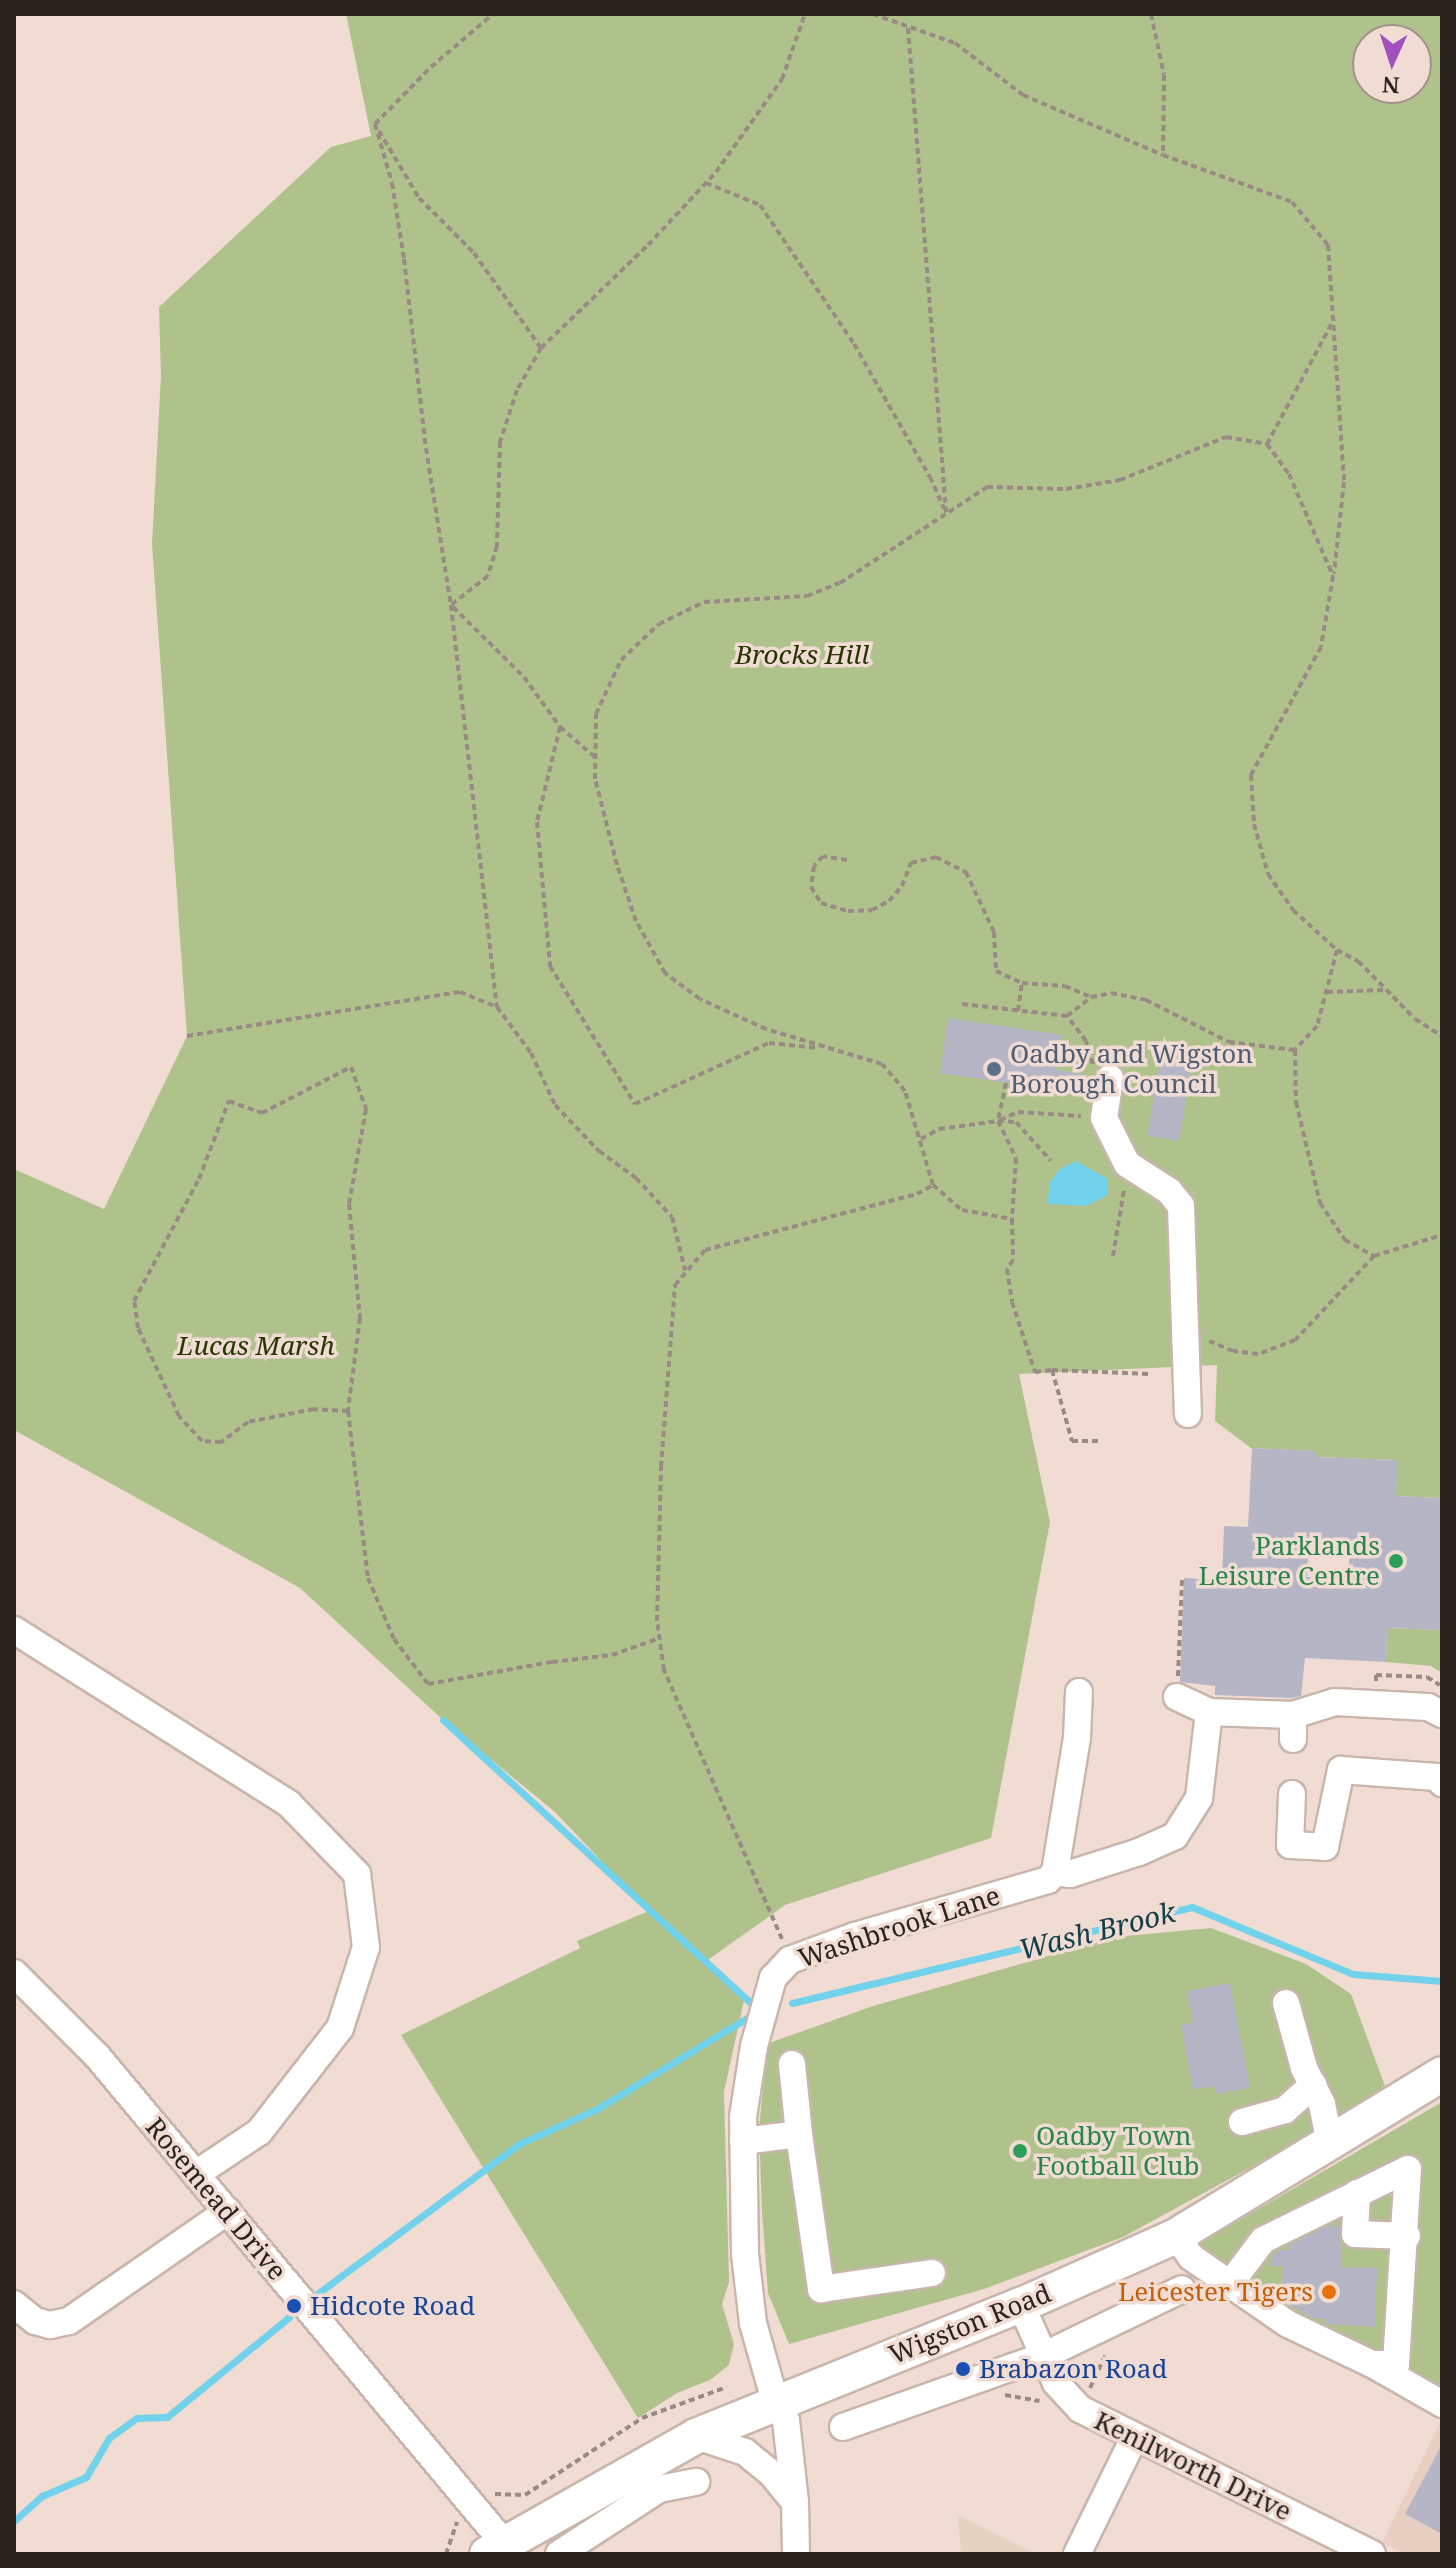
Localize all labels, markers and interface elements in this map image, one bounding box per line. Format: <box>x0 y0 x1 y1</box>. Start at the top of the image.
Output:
north arrow <box>1352 24 1432 104</box>
text: N <box>1381 71 1400 101</box>
park label: Brocks Hill <box>735 639 869 671</box>
place label: Oadby and Wigston Borough Council <box>1010 1038 1253 1100</box>
marker: Oadby and Wigston Borough Council <box>985 1060 1003 1078</box>
park label: Lucas Marsh <box>177 1330 335 1362</box>
place label: Parklands Leisure Centre <box>1198 1530 1380 1592</box>
marker: Parklands Leisure Centre <box>1387 1552 1405 1570</box>
street label: Washbrook Lane <box>794 1880 1004 1974</box>
water label: Wash Brook <box>1015 1894 1179 1966</box>
street label: Rosemead Drive <box>139 2112 293 2286</box>
place label: Oadby Town Football Club <box>1036 2120 1199 2182</box>
marker: Oadby Town Football Club <box>1011 2142 1029 2160</box>
place label: Leicester Tigers <box>1118 2276 1313 2308</box>
street label: Wigston Road <box>885 2277 1055 2371</box>
marker: Leicester Tigers <box>1320 2283 1338 2301</box>
place label: Hidcote Road <box>310 2290 475 2322</box>
marker: Hidcote Road <box>285 2297 303 2315</box>
place label: Brabazon Road <box>979 2353 1167 2385</box>
marker: Brabazon Road <box>954 2360 972 2378</box>
street label: Kenilworth Drive <box>1089 2405 1297 2527</box>

